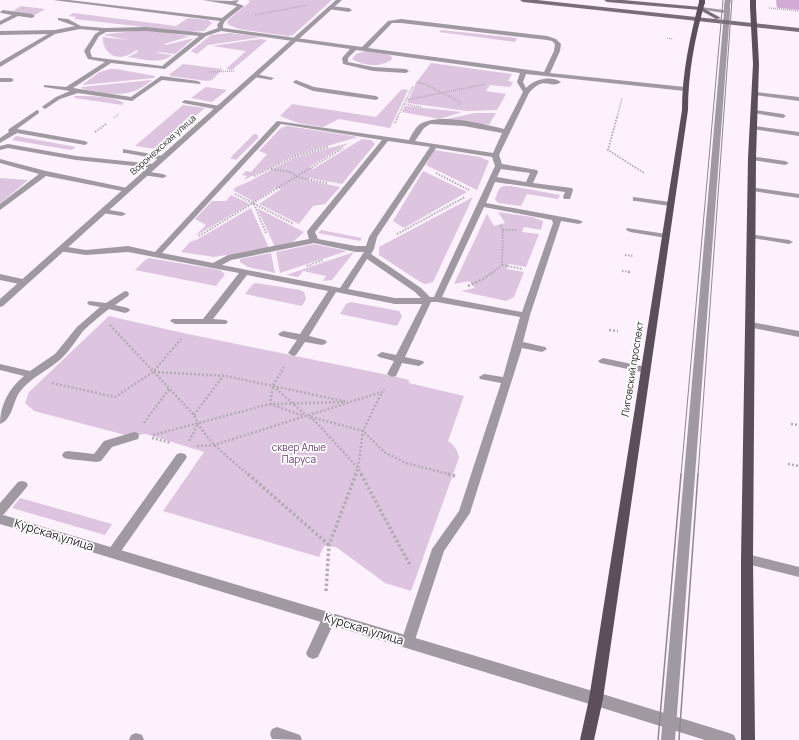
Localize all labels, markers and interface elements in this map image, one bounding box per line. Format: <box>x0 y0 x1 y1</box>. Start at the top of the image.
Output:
street label: Воронежская улица <box>127 111 198 178</box>
street label: Лиговский проспект <box>617 320 647 418</box>
park label: сквер Алые Паруса <box>272 440 326 466</box>
street label: Курская улица <box>12 514 96 555</box>
street label: Курская улица <box>322 608 406 649</box>

